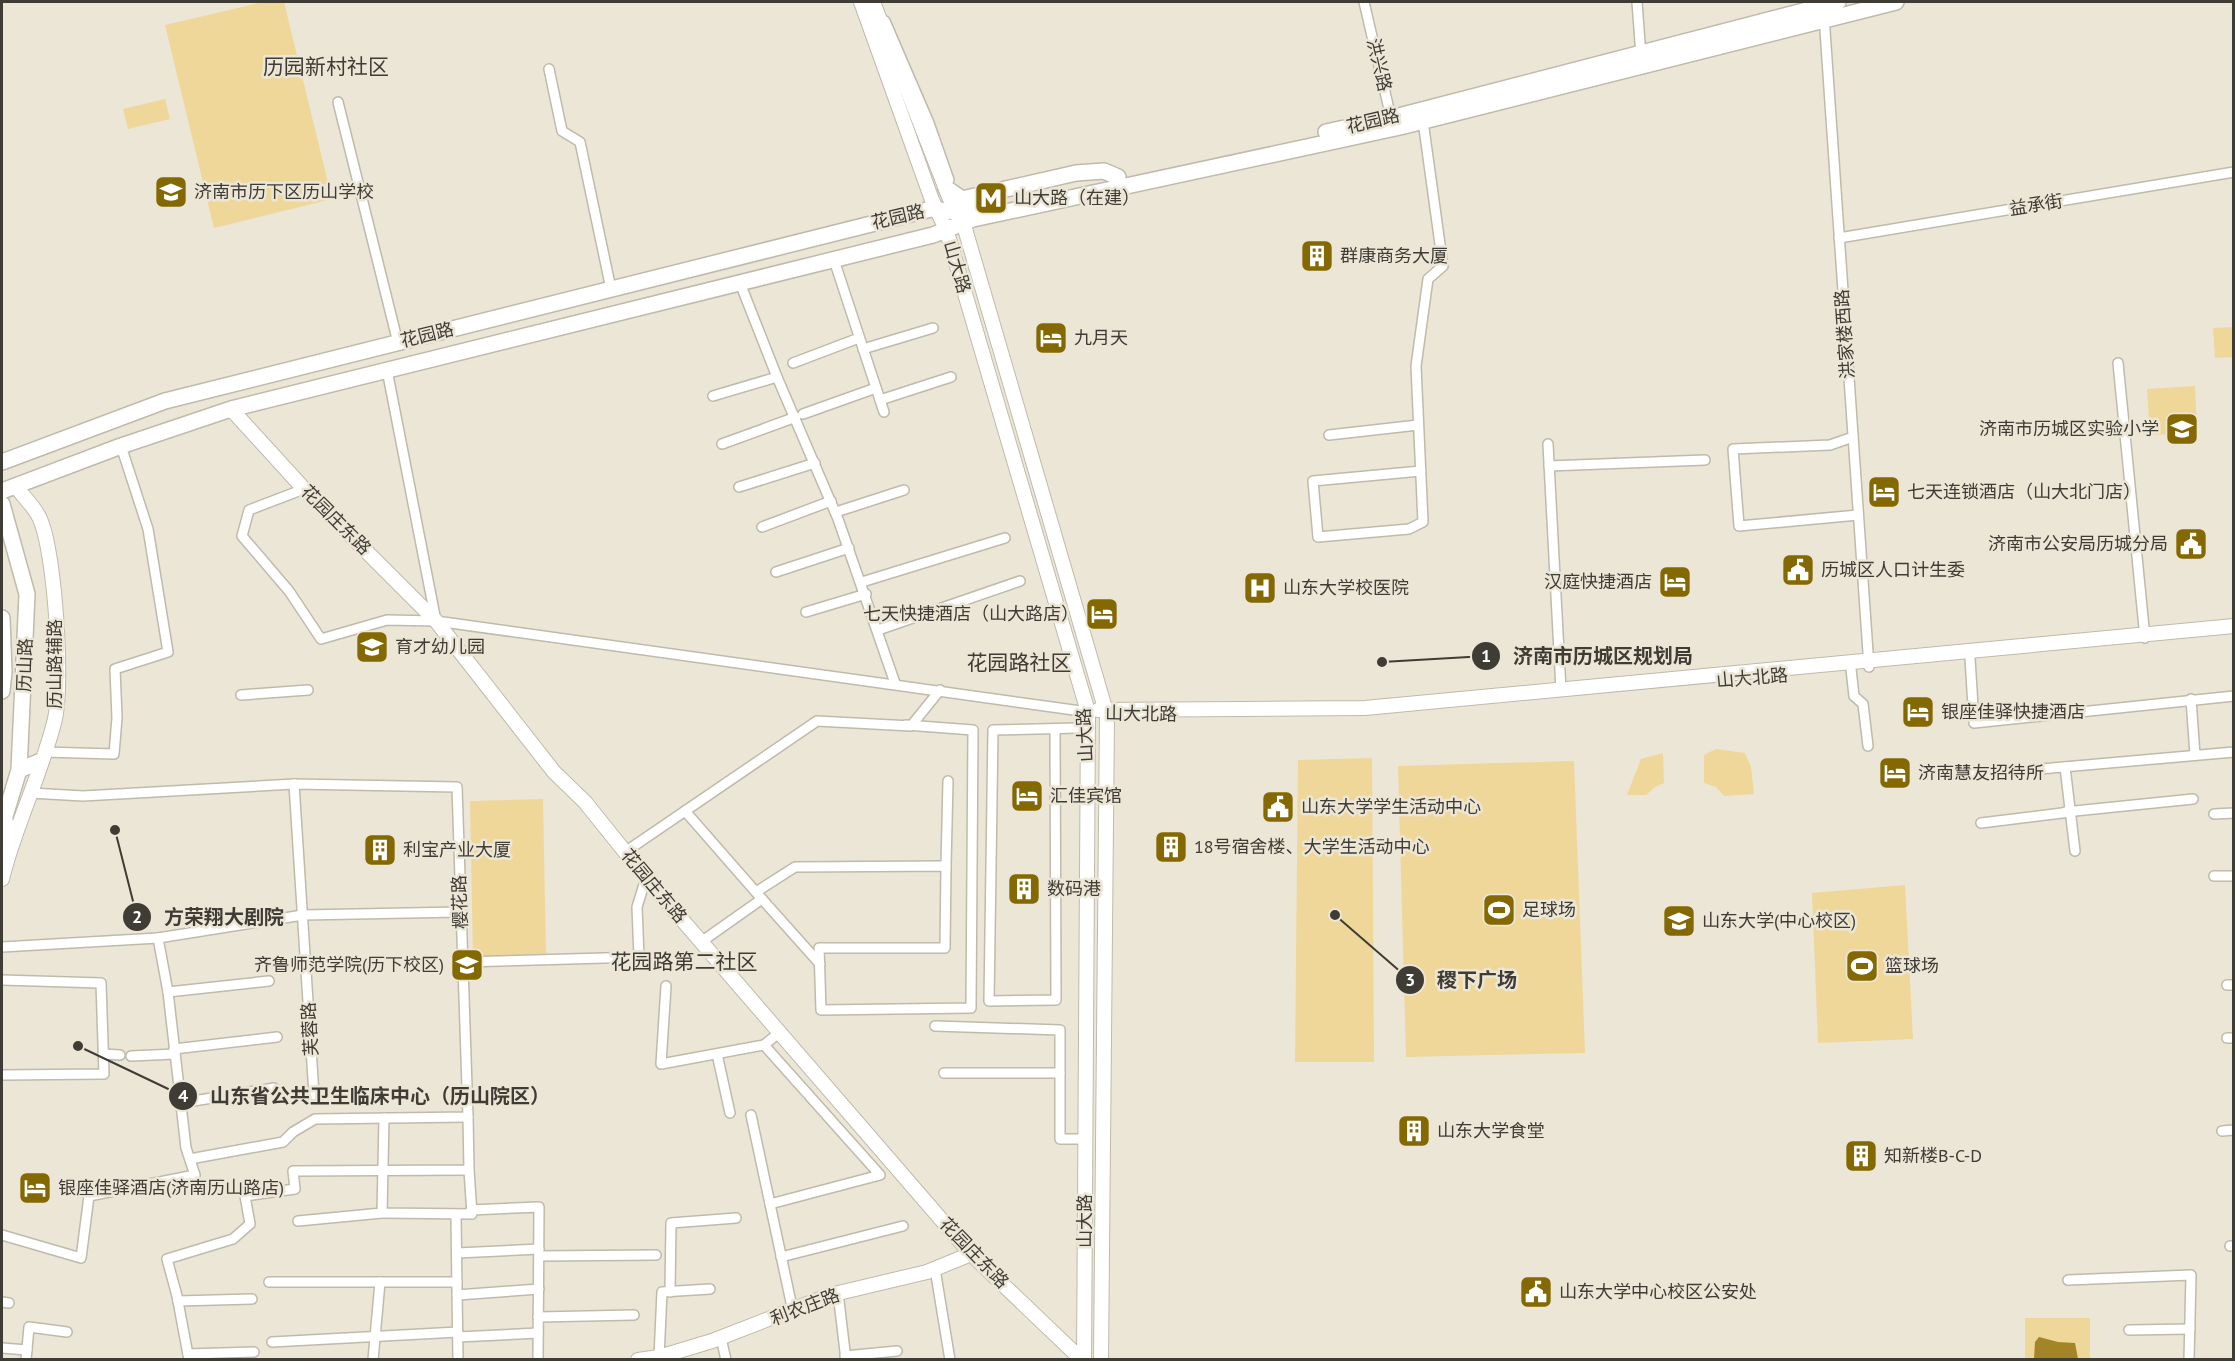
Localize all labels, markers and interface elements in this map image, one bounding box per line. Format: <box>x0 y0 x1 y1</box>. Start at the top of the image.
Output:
street label: 洪兴路 <box>1362 36 1397 94</box>
district label: 历园新村社区 <box>263 53 389 80</box>
street label: 花园路 <box>1344 103 1402 138</box>
school or university icon: 济南市历下区历山学校 <box>153 174 189 210</box>
place label: 济南市历下区历山学校 <box>194 180 374 203</box>
metro station icon: 山大路（在建） <box>973 180 1009 216</box>
place label: 山大路（在建） <box>1014 186 1140 209</box>
street label: 益承街 <box>2007 189 2064 220</box>
street label: 花园路 <box>869 199 927 234</box>
street label: 山大路 <box>939 238 976 296</box>
building icon: 群康商务大厦 <box>1299 238 1335 274</box>
place label: 群康商务大厦 <box>1340 244 1448 267</box>
street label: 洪家楼西路 <box>1830 288 1859 380</box>
street label: 花园路 <box>398 317 456 352</box>
hotel icon: 九月天 <box>1033 320 1069 356</box>
place label: 九月天 <box>1074 326 1128 349</box>
school or university icon: 济南市历城区实验小学 <box>2164 411 2200 447</box>
place label: 济南市历城区实验小学 <box>1979 417 2159 440</box>
hotel icon: 七天连锁酒店（山大北门店） <box>1866 474 1902 510</box>
street label: 花园庄东路 <box>296 480 376 560</box>
place label: 七天连锁酒店（山大北门店） <box>1907 480 2141 503</box>
public building icon: 济南市公安局历城分局 <box>2173 526 2209 562</box>
place label: 济南市公安局历城分局 <box>1988 532 2168 555</box>
public building icon: 历城区人口计生委 <box>1780 552 1816 588</box>
place label: 历城区人口计生委 <box>1821 558 1965 581</box>
hotel icon: 汉庭快捷酒店 <box>1657 564 1693 600</box>
hospital icon: 山东大学校医院 <box>1242 570 1278 606</box>
place label: 汉庭快捷酒店 <box>1544 570 1652 593</box>
place label: 山东大学校医院 <box>1283 576 1409 599</box>
hotel icon: 七天快捷酒店（山大路店） <box>1084 596 1120 632</box>
place label: 七天快捷酒店（山大路店） <box>863 602 1079 625</box>
street label: 历山路辅路 <box>43 619 66 709</box>
school or university icon: 育才幼儿园 <box>354 629 390 665</box>
place label: 育才幼儿园 <box>395 635 485 658</box>
callout: 济南市历城区规划局 <box>1471 637 1705 675</box>
street label: 历山路 <box>12 638 37 692</box>
text: 济南市历城区规划局 <box>1513 643 1693 669</box>
text: 1 <box>1481 644 1491 667</box>
district label: 花园路社区 <box>967 649 1072 676</box>
street label: 山大北路 <box>1715 663 1789 692</box>
hotel icon: 银座佳驿快捷酒店 <box>1900 694 1936 730</box>
place label: 银座佳驿快捷酒店 <box>1941 700 2085 723</box>
street label: 山大北路 <box>1105 701 1177 726</box>
street label: 山大路 <box>1072 707 1097 763</box>
hotel icon: 济南慧友招待所 <box>1877 755 1913 791</box>
place label: 济南慧友招待所 <box>1918 761 2044 784</box>
hotel icon: 汇佳宾馆 <box>1009 778 1045 814</box>
place label: 汇佳宾馆 <box>1050 784 1122 807</box>
public building icon: 山东大学学生活动中心 <box>1260 789 1296 825</box>
place label: 山东大学学生活动中心 <box>1301 795 1481 818</box>
building icon: 18号宿舍楼、大学生活动中心 <box>1153 829 1189 865</box>
building icon: 利宝产业大厦 <box>362 832 398 868</box>
place label: 18号宿舍楼、大学生活动中心 <box>1194 835 1430 858</box>
place label: 利宝产业大厦 <box>403 838 511 861</box>
street label: 花园庄东路 <box>617 844 692 928</box>
building icon: 数码港 <box>1006 871 1042 907</box>
street label: 樱花路 <box>447 875 472 929</box>
place label: 数码港 <box>1047 877 1101 900</box>
sports icon: 足球场 <box>1481 892 1517 928</box>
callout: 方荣翔大剧院 <box>122 898 296 936</box>
place label: 足球场 <box>1522 898 1576 921</box>
school or university icon: 山东大学(中心校区) <box>1661 903 1697 939</box>
text: 方荣翔大剧院 <box>164 904 284 930</box>
text: 2 <box>132 905 142 928</box>
place label: 山东大学(中心校区) <box>1702 909 1856 932</box>
school or university icon: 齐鲁师范学院(历下校区) <box>449 947 485 983</box>
district label: 花园路第二社区 <box>611 948 758 975</box>
sports icon: 篮球场 <box>1844 948 1880 984</box>
place label: 齐鲁师范学院(历下校区) <box>254 953 444 976</box>
place label: 篮球场 <box>1885 954 1939 977</box>
callout: 稷下广场 <box>1395 961 1529 999</box>
text: 稷下广场 <box>1437 967 1517 993</box>
text: 3 <box>1405 968 1415 991</box>
street label: 芙蓉路 <box>297 1001 322 1057</box>
callout: 山东省公共卫生临床中心（历山院区） <box>168 1077 562 1115</box>
text: 山东省公共卫生临床中心（历山院区） <box>210 1083 550 1109</box>
text: 4 <box>178 1084 188 1107</box>
building icon: 山东大学食堂 <box>1396 1113 1432 1149</box>
place label: 山东大学食堂 <box>1437 1119 1545 1142</box>
building icon: 知新楼B-C-D <box>1843 1138 1879 1174</box>
place label: 知新楼B-C-D <box>1884 1144 1982 1167</box>
hotel icon: 银座佳驿酒店(济南历山路店) <box>17 1170 53 1206</box>
place label: 银座佳驿酒店(济南历山路店) <box>58 1176 284 1199</box>
street label: 山大路 <box>1073 1194 1096 1248</box>
street label: 花园庄东路 <box>935 1212 1014 1293</box>
public building icon: 山东大学中心校区公安处 <box>1518 1274 1554 1310</box>
place label: 山东大学中心校区公安处 <box>1559 1280 1757 1303</box>
street label: 利农庄路 <box>767 1283 843 1330</box>

